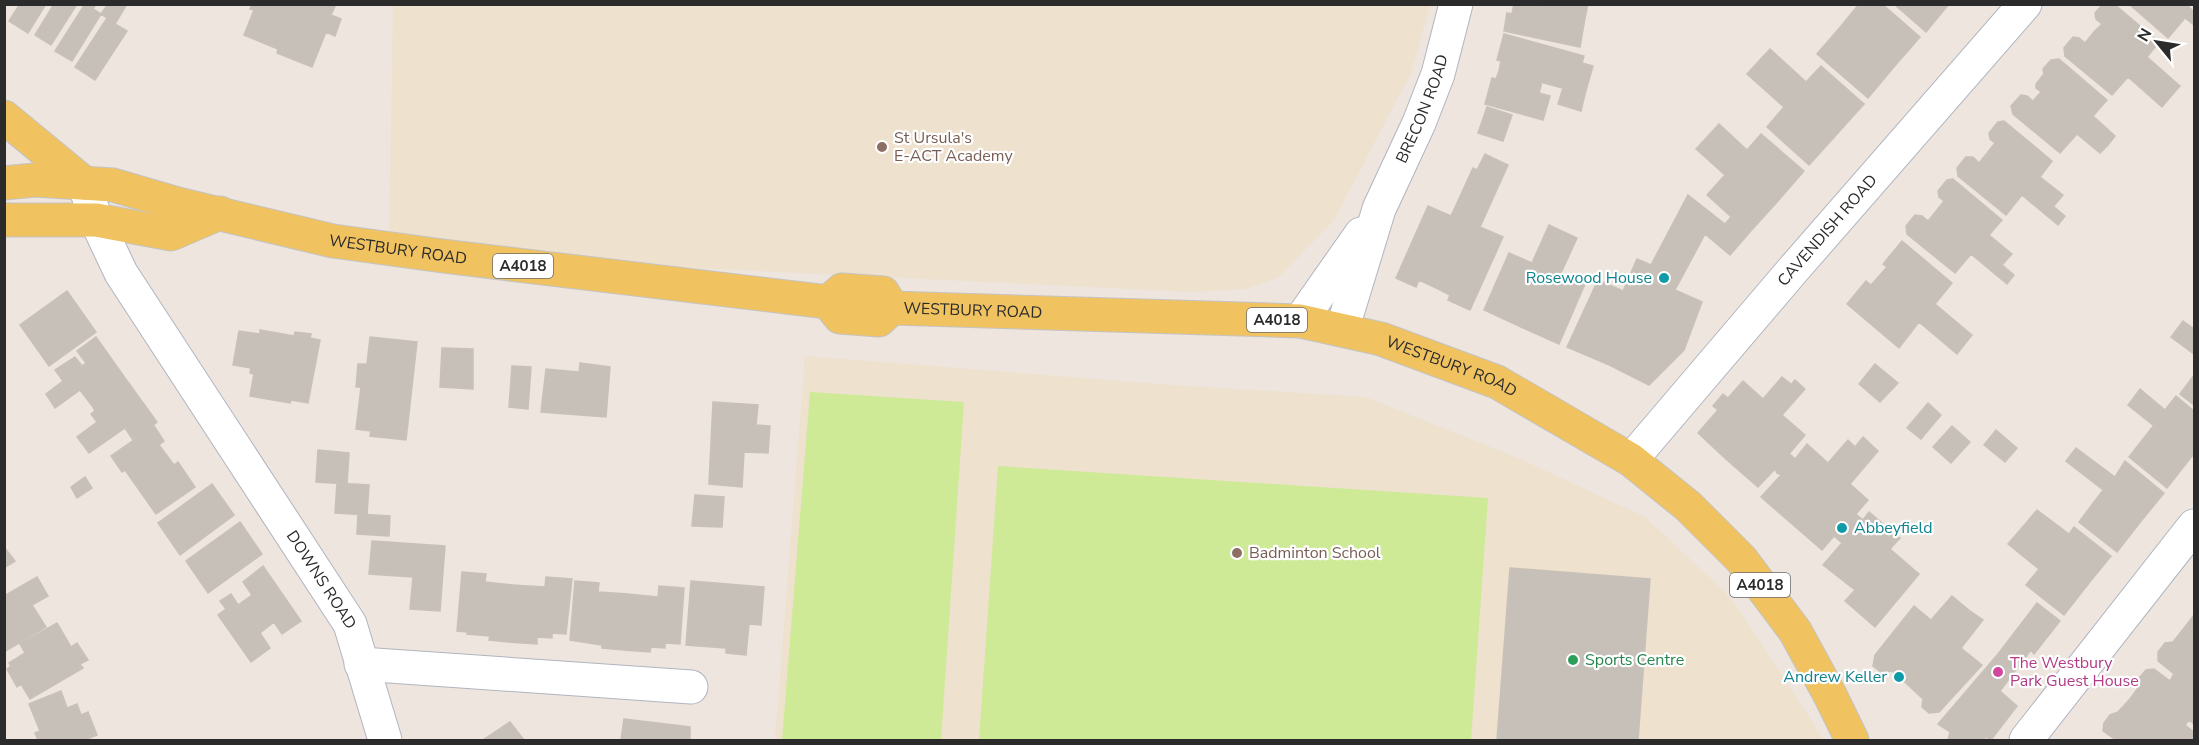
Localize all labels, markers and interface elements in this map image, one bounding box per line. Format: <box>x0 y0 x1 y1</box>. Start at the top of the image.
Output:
north arrow <box>2127 12 2187 72</box>
text: N <box>2132 24 2157 46</box>
street label: BRECON ROAD <box>1391 52 1454 167</box>
place label: St Ursula's E-ACT Academy <box>894 127 1013 167</box>
marker: St Ursula's E-ACT Academy <box>875 140 889 154</box>
street label: CAVENDISH ROAD <box>1772 170 1882 291</box>
street label: WESTBURY ROAD <box>328 230 468 270</box>
road number: A4018 <box>493 254 553 278</box>
place label: Rosewood House <box>1526 267 1652 289</box>
marker: Rosewood House <box>1657 271 1671 285</box>
street label: WESTBURY ROAD <box>903 297 1043 324</box>
road number: A4018 <box>1247 308 1307 332</box>
street label: WESTBURY ROAD <box>1383 331 1521 402</box>
place label: Abbeyfield <box>1854 517 1933 539</box>
marker: Abbeyfield <box>1835 521 1849 535</box>
street label: DOWNS ROAD <box>281 526 362 634</box>
place label: Badminton School <box>1249 542 1381 564</box>
marker: Badminton School <box>1230 546 1244 560</box>
road number: A4018 <box>1730 573 1790 597</box>
place label: Sports Centre <box>1585 649 1684 671</box>
place label: The Westbury Park Guest House <box>2010 652 2139 692</box>
marker: Sports Centre <box>1566 653 1580 667</box>
marker: The Westbury Park Guest House <box>1991 665 2005 679</box>
place label: Andrew Keller <box>1783 666 1887 688</box>
marker: Andrew Keller <box>1892 670 1906 684</box>

